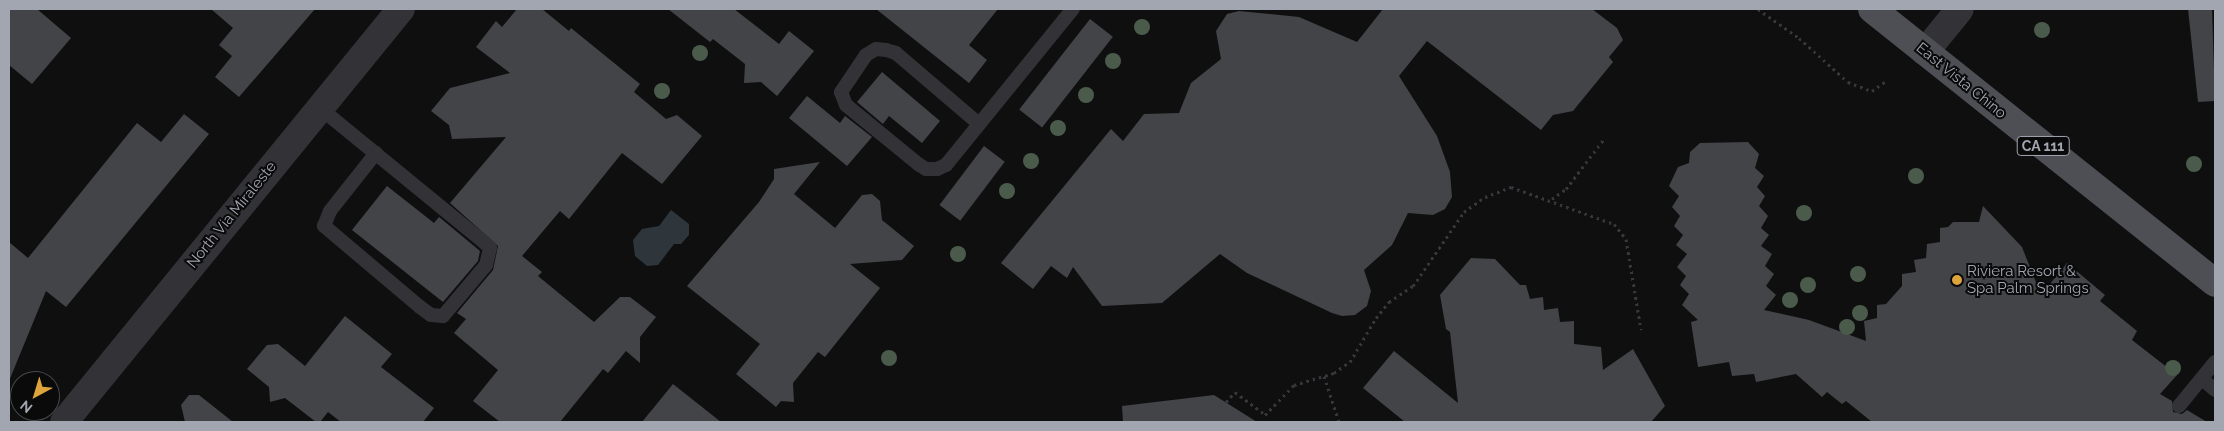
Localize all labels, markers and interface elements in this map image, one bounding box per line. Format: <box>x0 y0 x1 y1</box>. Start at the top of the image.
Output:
street label: East Vista Chino <box>1912 39 2010 123</box>
road number: CA 111 <box>2016 134 2070 158</box>
street label: North Via Miraleste <box>183 158 281 272</box>
place label: Riviera Resort & Spa Palm Springs <box>1967 262 2089 297</box>
marker: Riviera Resort & Spa Palm Springs <box>1951 274 1963 286</box>
north arrow <box>10 371 60 421</box>
text: N <box>17 397 35 416</box>

